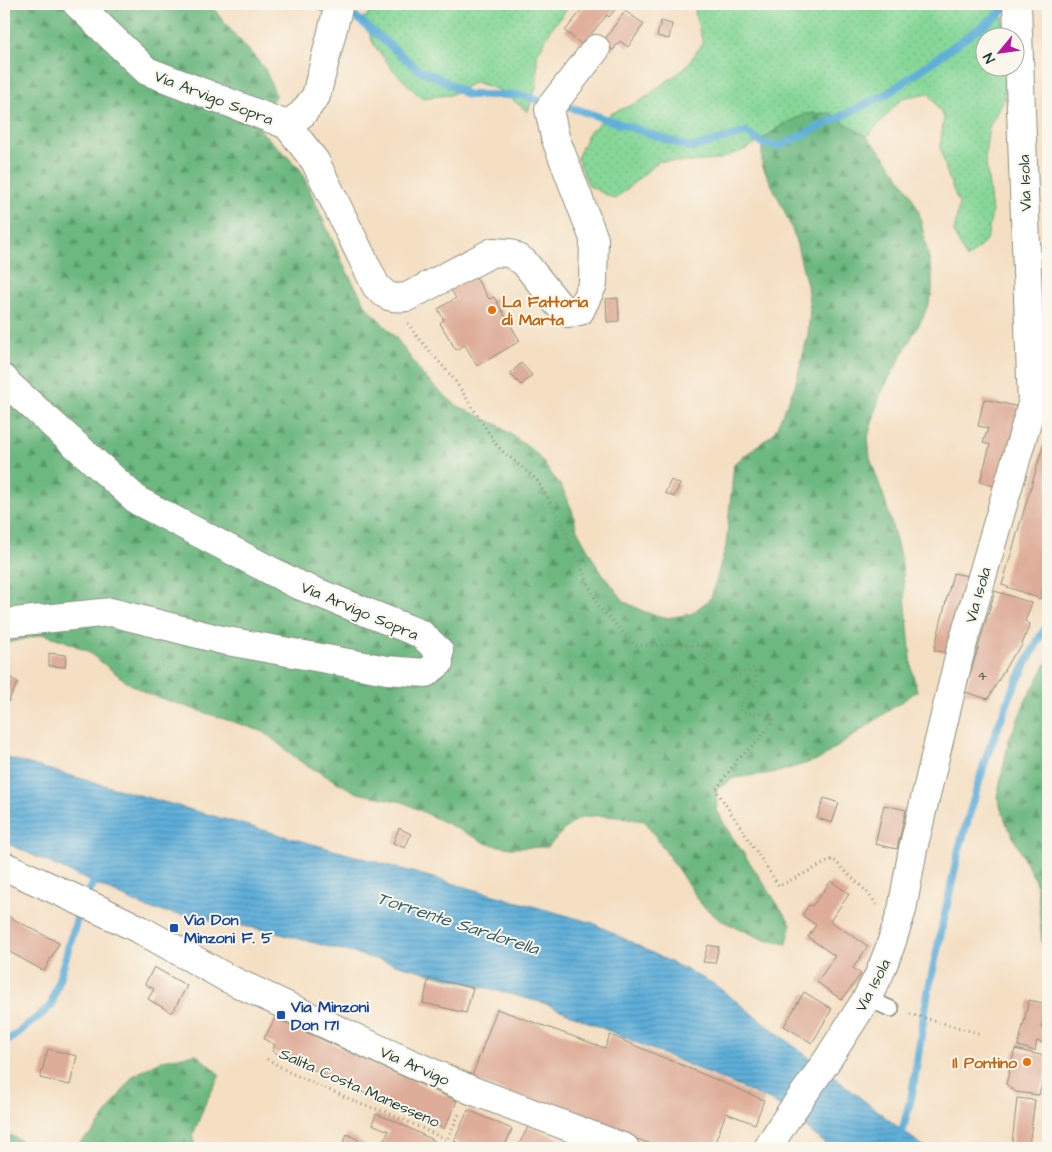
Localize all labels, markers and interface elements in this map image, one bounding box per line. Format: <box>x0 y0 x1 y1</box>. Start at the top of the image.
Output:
north arrow <box>974 28 1024 78</box>
text: N <box>979 49 1000 67</box>
street label: Via Arvigo Sopra <box>151 65 276 132</box>
street label: Via Isola <box>1013 154 1037 212</box>
place label: La Fattoria di Marta <box>501 291 589 331</box>
marker: La Fattoria di Marta <box>486 304 498 316</box>
street label: Via Isola <box>960 565 996 626</box>
street label: Via Arvigo Sopra <box>297 576 422 647</box>
house number: 4 <box>977 666 987 686</box>
water label: Torrente Sardorella <box>374 886 543 962</box>
place label: Via Don Minzoni F. 5 <box>183 909 273 949</box>
marker: Via Don Minzoni F. 5 <box>168 922 180 934</box>
street label: Via Isola <box>850 955 896 1016</box>
place label: Via Minzoni Don 171 <box>290 996 370 1036</box>
marker: Via Minzoni Don 171 <box>275 1009 287 1021</box>
street label: Via Arvigo <box>376 1041 453 1092</box>
street label: Salita Costa Manesseno <box>276 1043 443 1133</box>
place label: Il Pontino <box>953 1052 1018 1074</box>
marker: Il Pontino <box>1021 1056 1033 1068</box>

